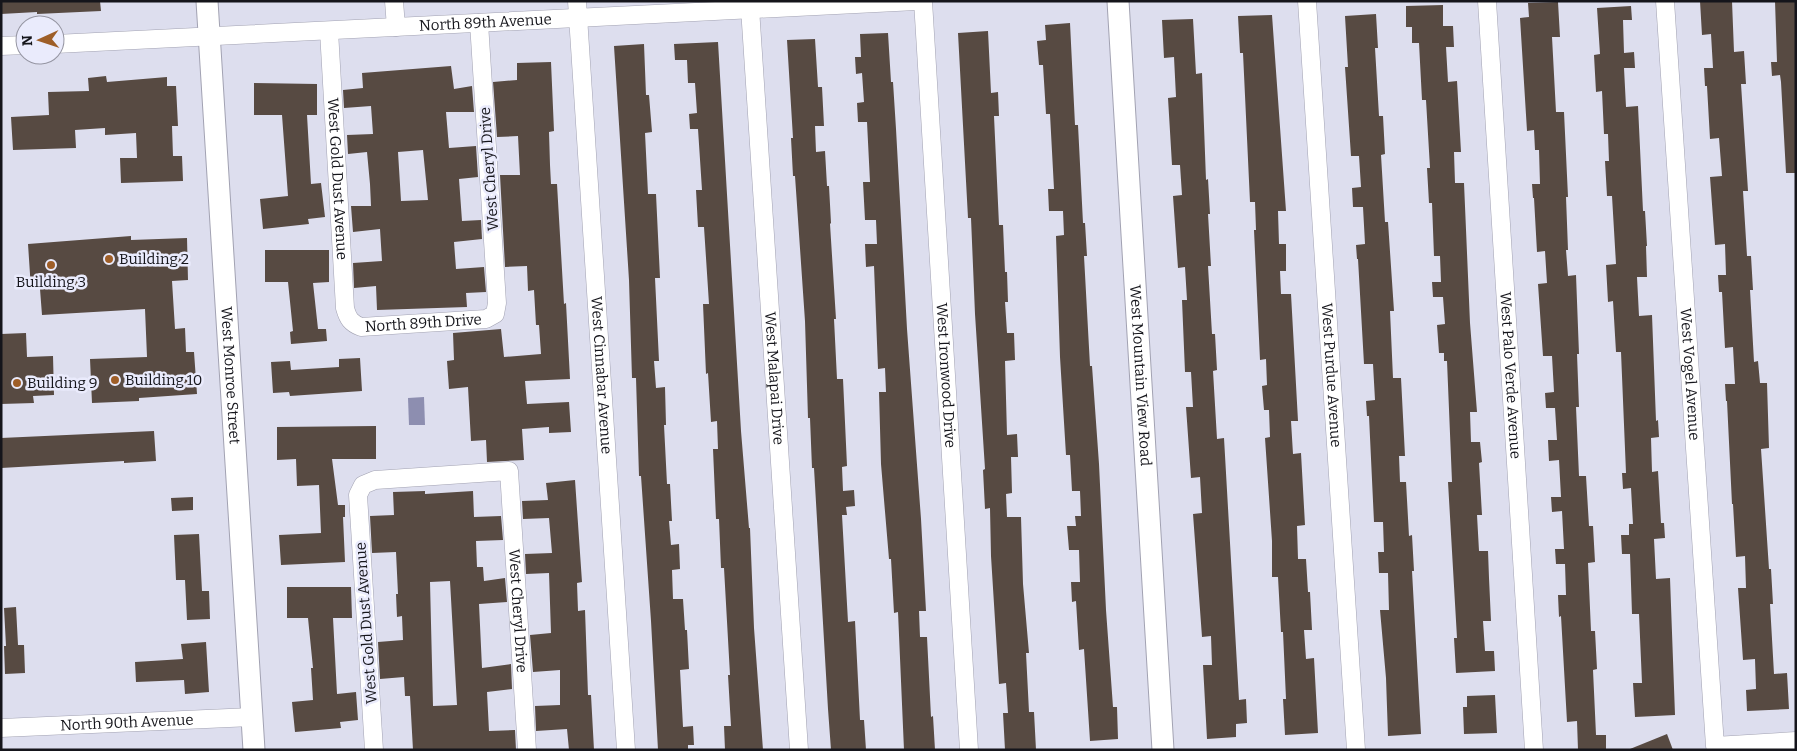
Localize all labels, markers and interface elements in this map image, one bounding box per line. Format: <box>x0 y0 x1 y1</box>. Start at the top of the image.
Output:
street label: North 89th Avenue <box>419 10 552 35</box>
north arrow <box>15 15 65 65</box>
text: N <box>19 35 36 46</box>
street label: West Gold Dust Avenue <box>324 97 351 260</box>
street label: West Cheryl Drive <box>476 107 502 231</box>
place label: Building 2 <box>119 250 189 268</box>
marker: Building 2 <box>103 253 115 265</box>
marker: Building 3 <box>45 259 57 271</box>
place label: Building 3 <box>16 273 86 291</box>
street label: West Mountain View Road <box>1126 284 1155 467</box>
street label: West Palo Verde Avenue <box>1496 291 1525 459</box>
street label: West Cinnabar Avenue <box>587 296 616 455</box>
street label: West Ironwood Drive <box>933 302 959 448</box>
street label: West Purdue Avenue <box>1318 302 1345 448</box>
street label: West Monroe Street <box>217 306 244 445</box>
street label: West Vogel Avenue <box>1677 307 1703 441</box>
street label: North 89th Drive <box>364 310 482 336</box>
street label: West Malapai Drive <box>761 311 788 445</box>
place label: Building 10 <box>125 371 202 389</box>
place label: Building 9 <box>27 374 98 392</box>
marker: Building 10 <box>109 374 121 386</box>
marker: Building 9 <box>11 377 23 389</box>
street label: West Gold Dust Avenue <box>351 541 381 705</box>
street label: West Cheryl Drive <box>505 548 531 673</box>
street label: North 90th Avenue <box>60 711 194 734</box>

